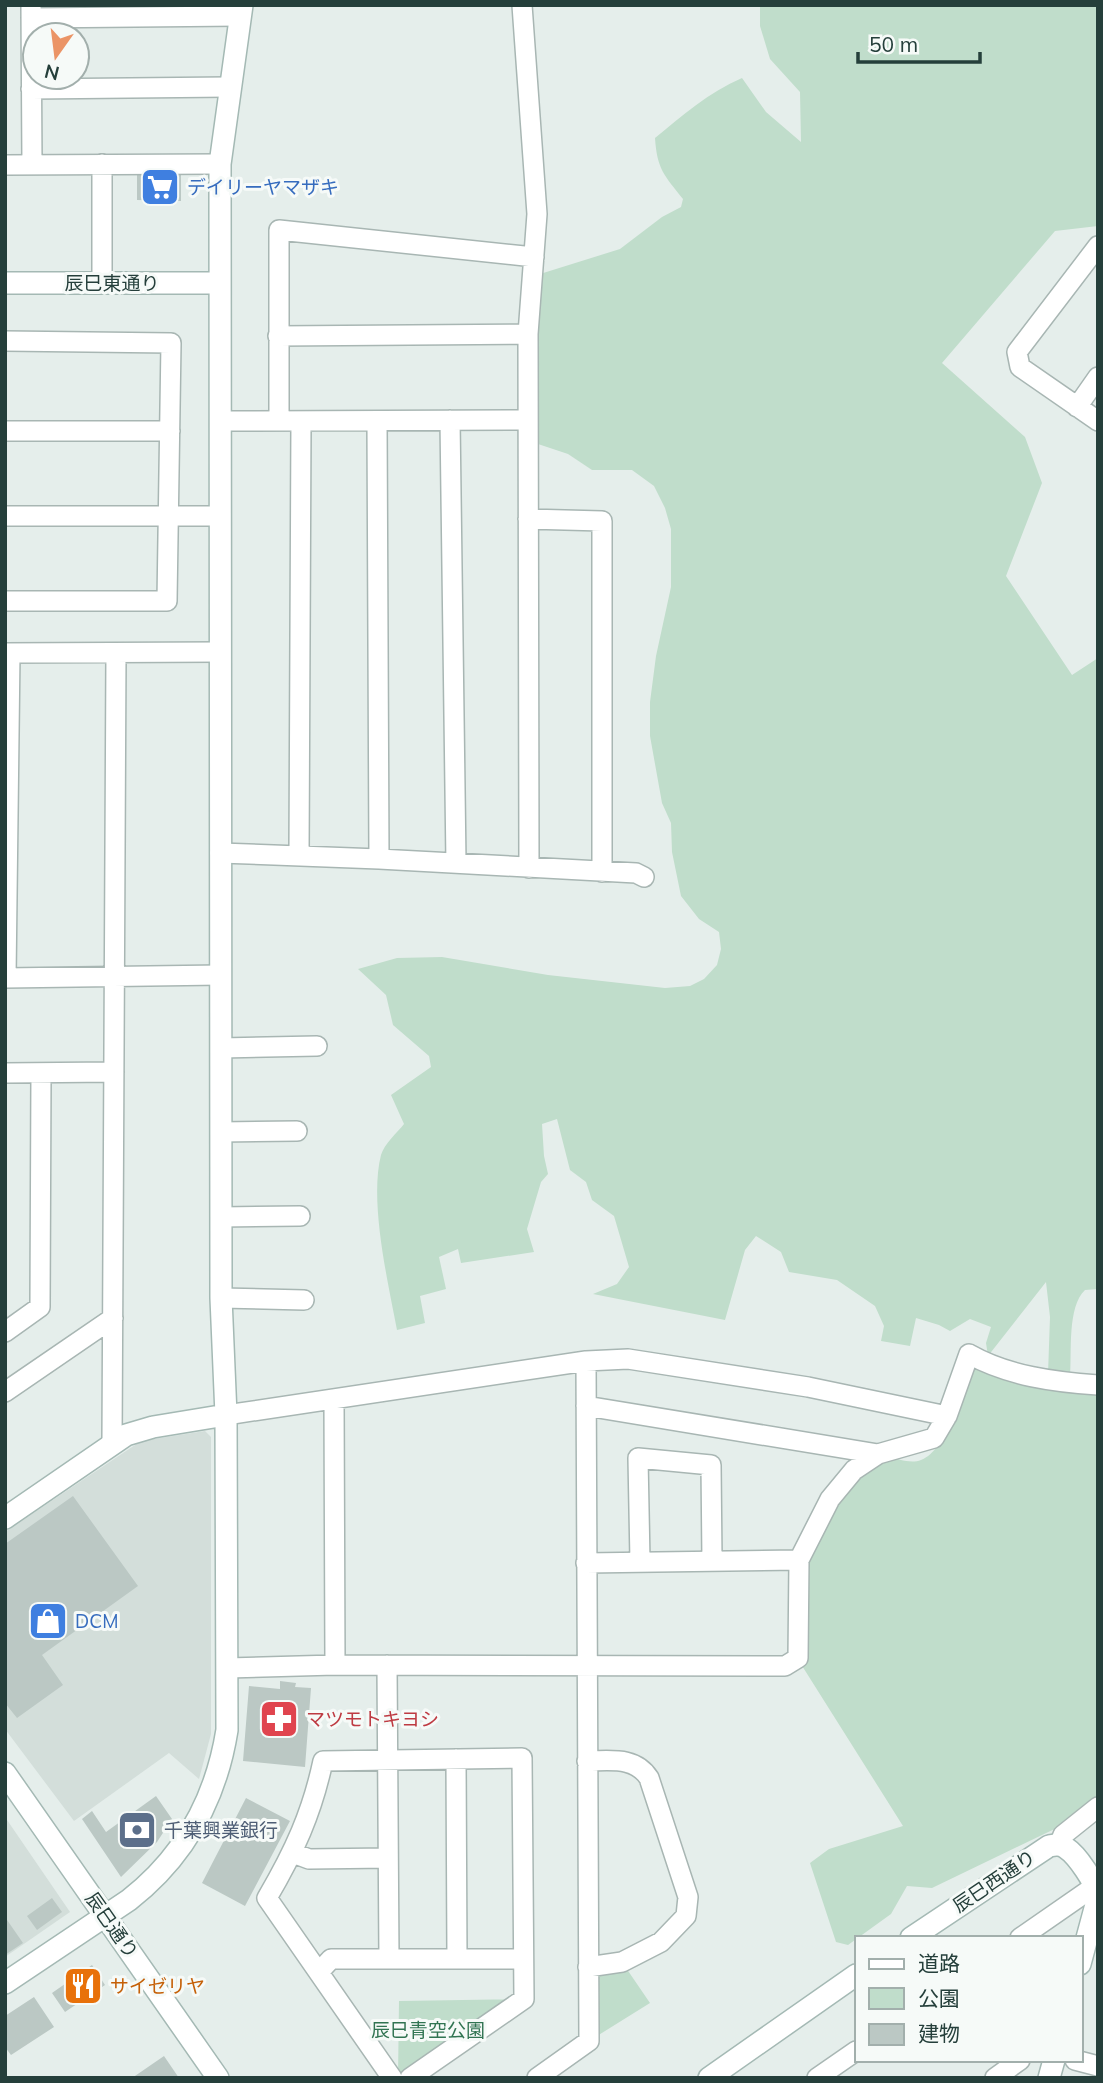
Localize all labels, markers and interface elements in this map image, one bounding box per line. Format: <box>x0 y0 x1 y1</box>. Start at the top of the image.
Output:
north arrow <box>21 21 91 91</box>
scale bar <box>858 21 981 65</box>
text: 50 m <box>869 31 918 57</box>
text: N <box>42 59 62 86</box>
supermarket icon: デイリーヤマザキ <box>139 166 181 208</box>
place label: デイリーヤマザキ <box>187 175 339 199</box>
street label: 辰巳東通り <box>64 271 160 295</box>
shop icon: DCM <box>27 1600 69 1642</box>
place label: DCM <box>75 1609 119 1633</box>
pharmacy icon: マツモトキヨシ <box>258 1698 300 1740</box>
place label: マツモトキヨシ <box>306 1707 439 1731</box>
bank icon: 千葉興業銀行 <box>116 1809 158 1851</box>
place label: 千葉興業銀行 <box>164 1818 278 1842</box>
street label: 辰巳西通り <box>948 1844 1040 1918</box>
street label: 辰巳通り <box>80 1887 144 1963</box>
legend <box>855 1936 1082 2062</box>
text: 道路 <box>918 1950 960 1976</box>
restaurant icon: サイゼリヤ <box>62 1965 104 2007</box>
place label: サイゼリヤ <box>110 1974 205 1998</box>
text: 公園 <box>918 1985 960 2011</box>
park label: 辰巳青空公園 <box>371 2018 485 2042</box>
text: 建物 <box>918 2020 960 2046</box>

